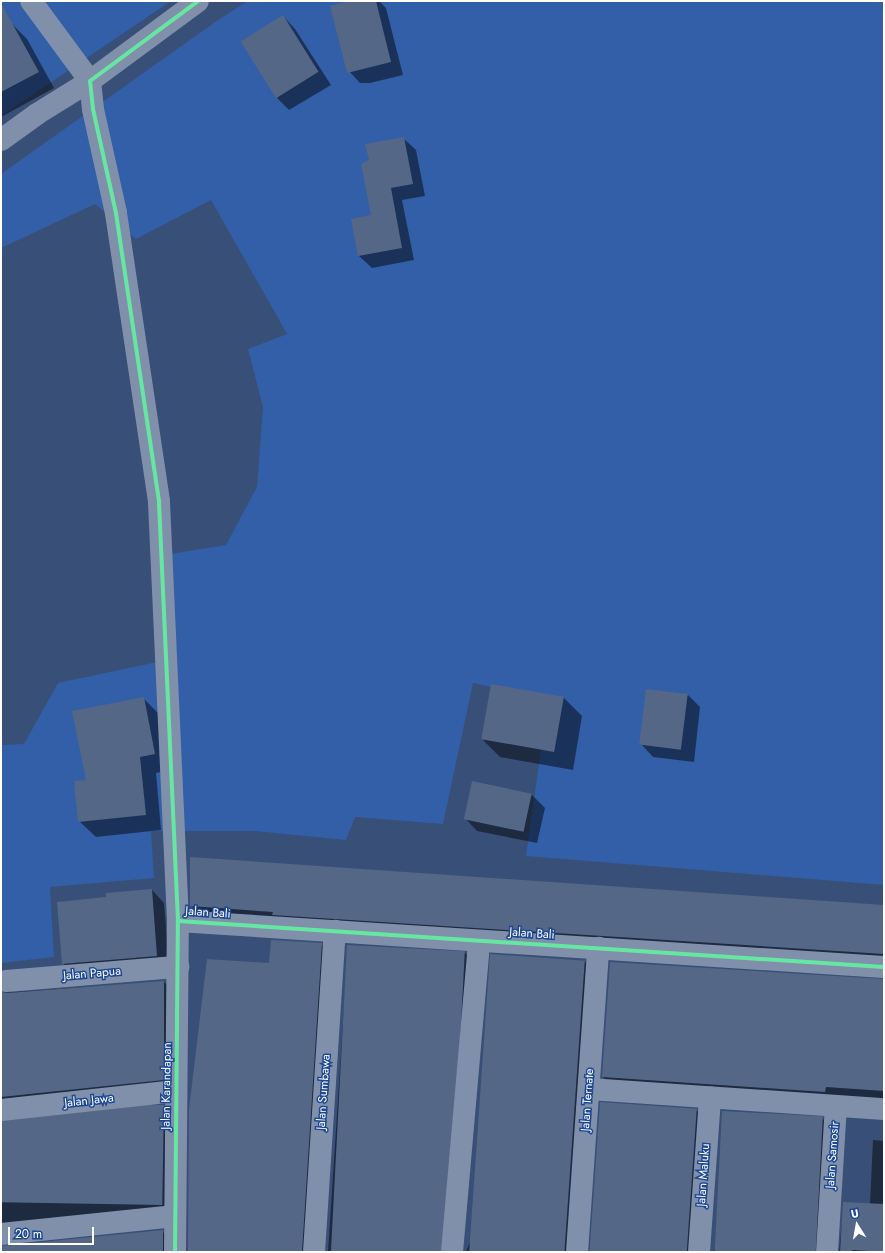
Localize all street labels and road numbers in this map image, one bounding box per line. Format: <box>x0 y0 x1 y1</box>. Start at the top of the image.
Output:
street label: Jalan Bali <box>185 904 231 922</box>
street label: Jalan Bali <box>509 925 555 943</box>
street label: Jalan Papua <box>62 964 122 984</box>
street label: Jalan Karandapan <box>159 1042 175 1130</box>
street label: Jalan Sumbawa <box>314 1054 334 1130</box>
street label: Jalan Ternate <box>579 1068 597 1132</box>
street label: Jalan Jawa <box>64 1091 114 1111</box>
street label: Jalan Samosir <box>823 1121 843 1189</box>
street label: Jalan Maluku <box>695 1143 713 1207</box>

